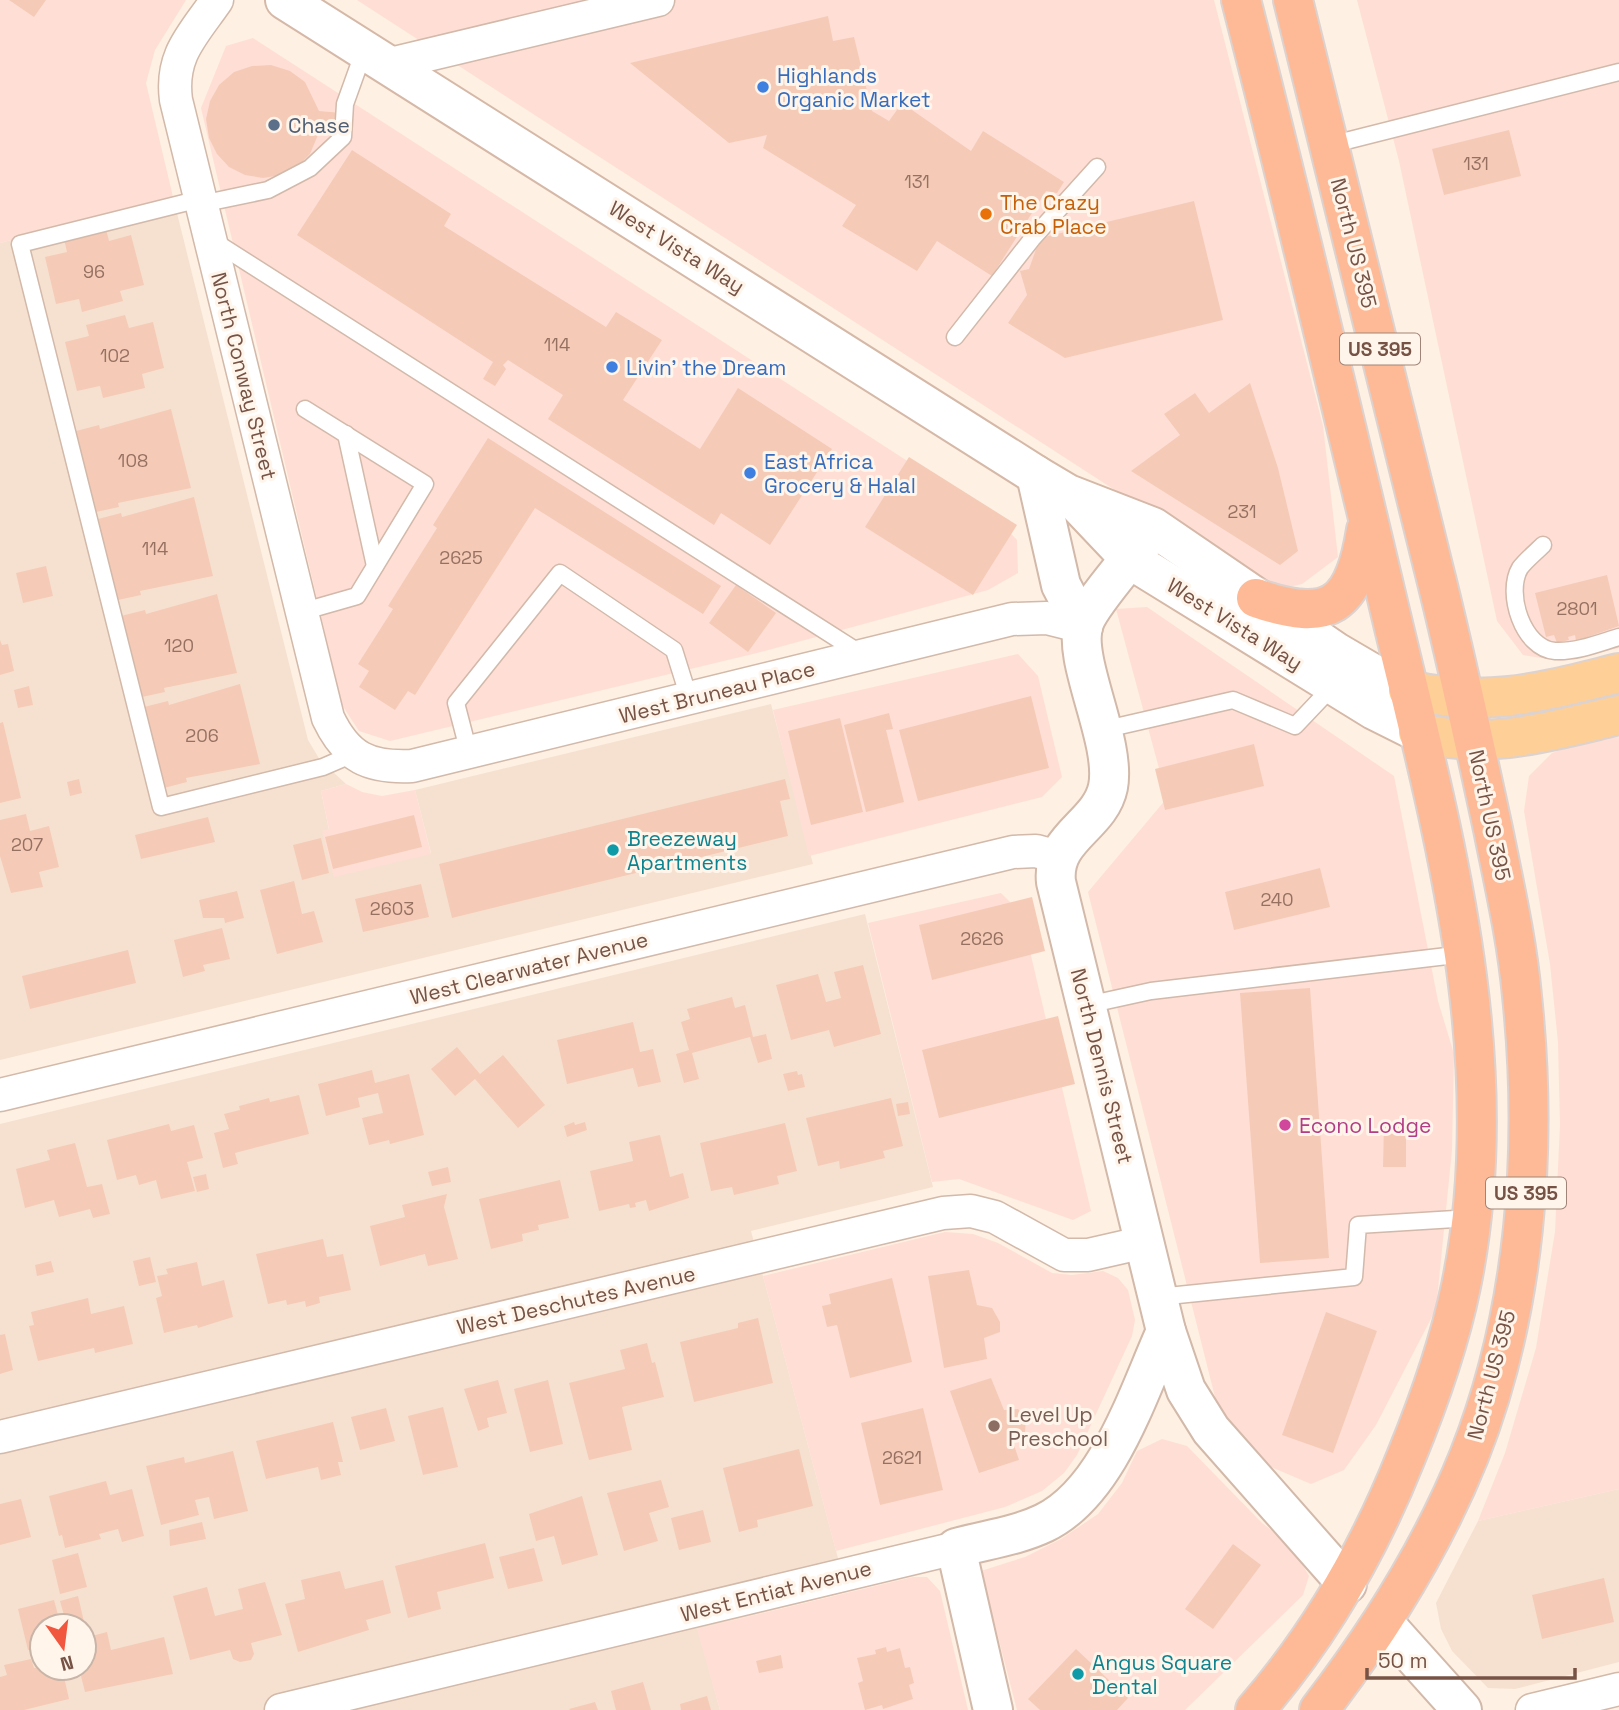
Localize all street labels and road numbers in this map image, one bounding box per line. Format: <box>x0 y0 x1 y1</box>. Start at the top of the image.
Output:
street label: North US 395 <box>1325 175 1383 311</box>
street label: West Vista Way <box>604 195 750 299</box>
street label: North Conway Street <box>205 269 283 483</box>
road number: US 395 <box>1340 334 1420 364</box>
street label: West Vista Way <box>1162 572 1308 676</box>
street label: West Bruneau Place <box>616 655 818 729</box>
street label: North US 395 <box>1463 747 1517 883</box>
street label: West Clearwater Avenue <box>407 925 651 1011</box>
street label: North Dennis Street <box>1065 965 1139 1167</box>
road number: US 395 <box>1486 1177 1566 1208</box>
street label: West Deschutes Avenue <box>454 1259 698 1341</box>
street label: North US 395 <box>1461 1307 1521 1443</box>
street label: West Entiat Avenue <box>678 1554 874 1628</box>

